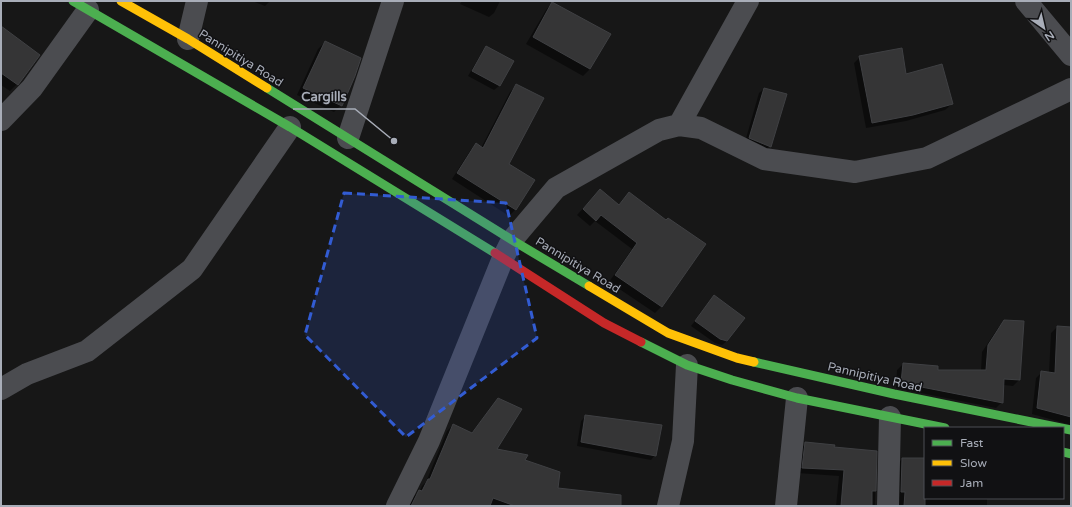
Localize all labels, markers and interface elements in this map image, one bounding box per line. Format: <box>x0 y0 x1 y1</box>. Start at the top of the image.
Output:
north arrow <box>1024 8 1064 48</box>
street label: Pannipitiya Road <box>196 26 286 90</box>
text: N <box>1042 28 1057 44</box>
callout: Cargills <box>293 84 355 109</box>
text: Cargills <box>301 89 347 105</box>
street label: Pannipitiya Road <box>533 234 623 296</box>
street label: Pannipitiya Road <box>826 359 924 395</box>
legend <box>924 427 1064 499</box>
text: Fast <box>960 436 984 450</box>
text: Slow <box>960 456 987 470</box>
text: Jam <box>960 476 983 490</box>

